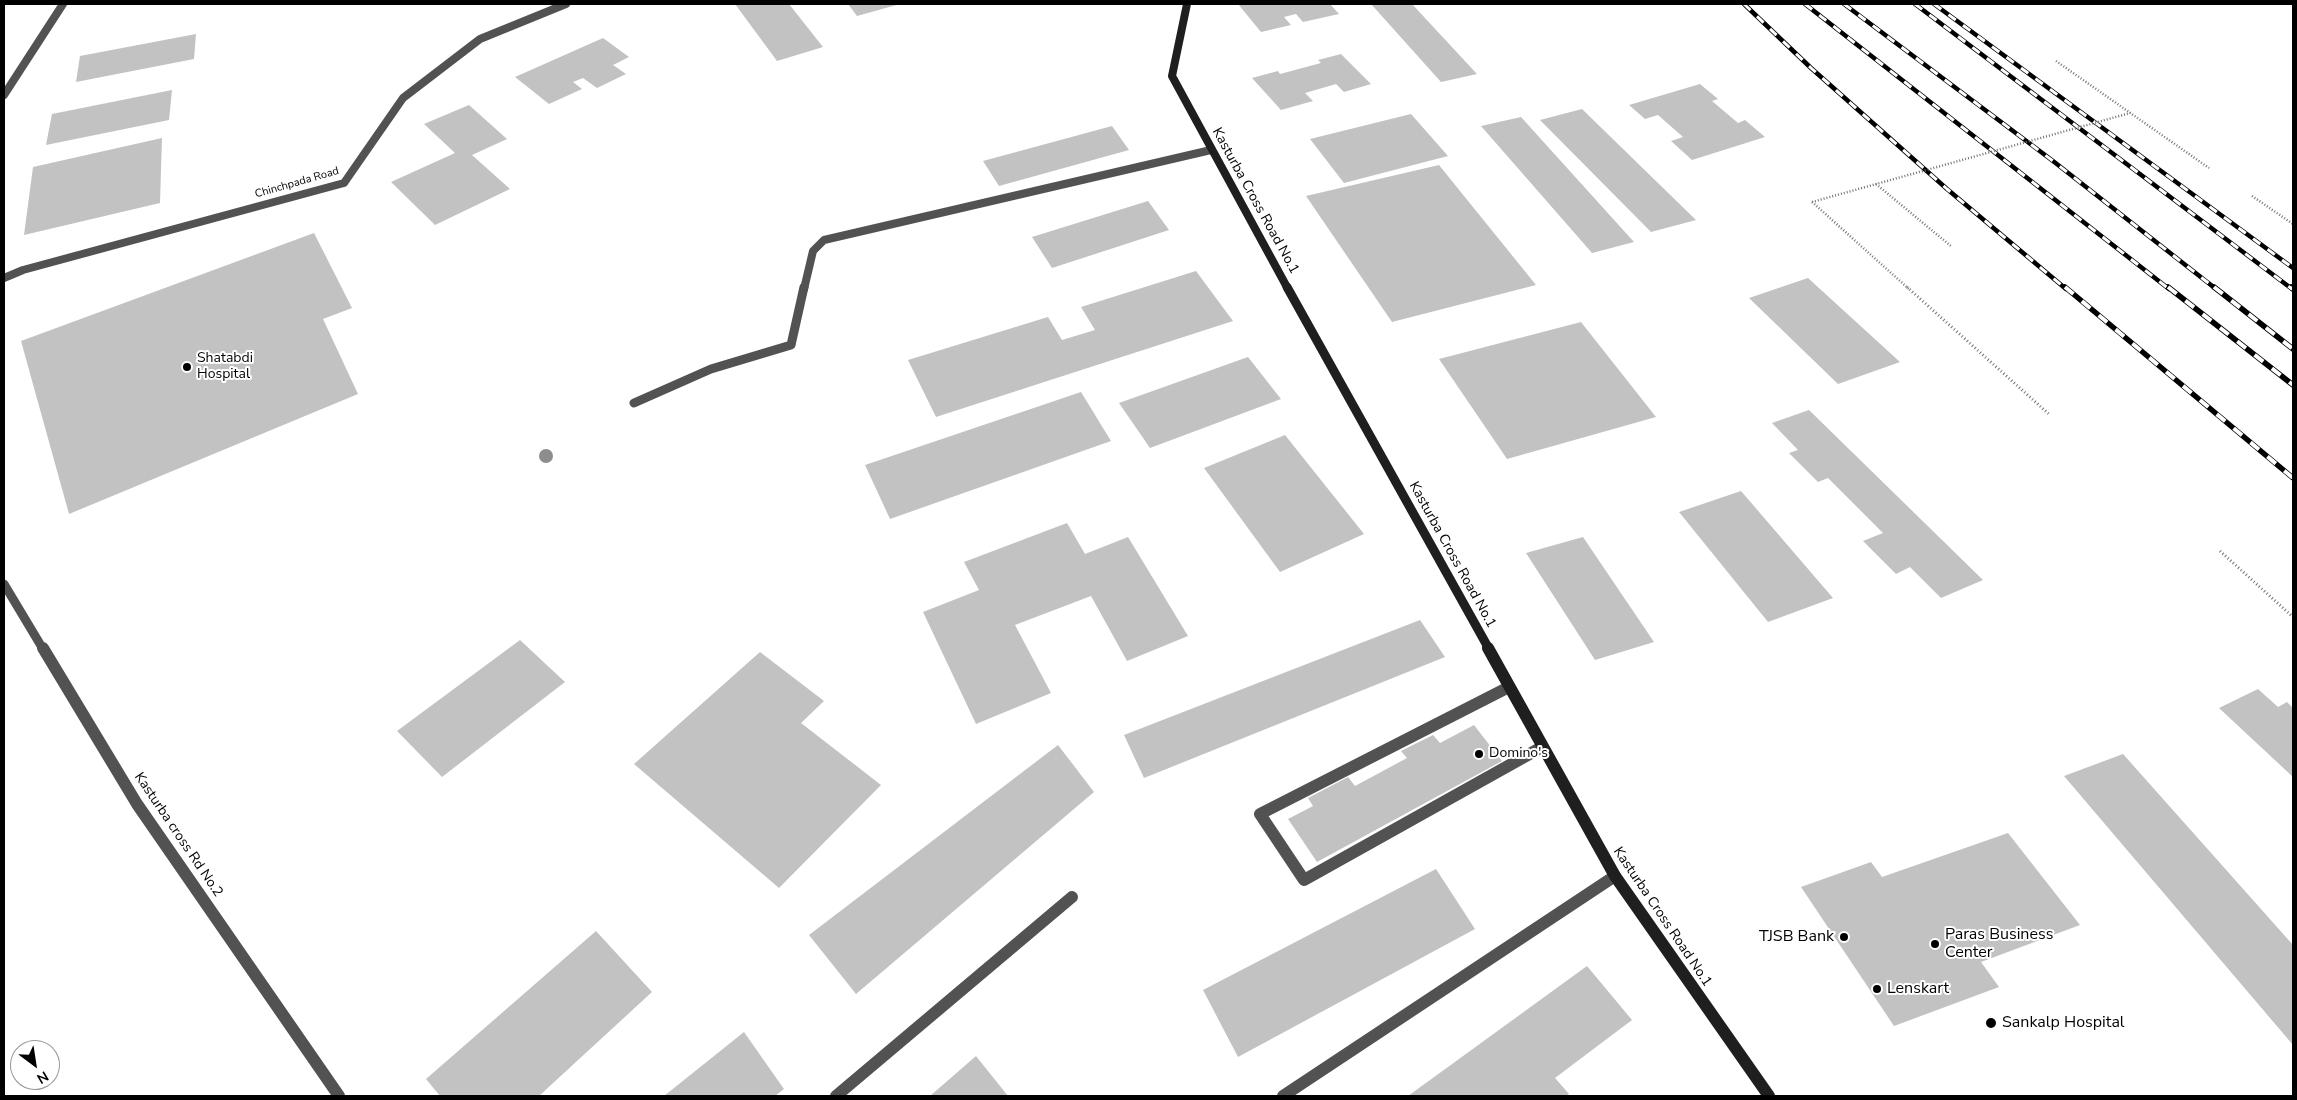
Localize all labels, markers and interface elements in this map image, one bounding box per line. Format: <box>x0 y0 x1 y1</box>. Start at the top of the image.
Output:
street label: Kasturba Cross Road No.1 <box>1208 125 1302 277</box>
street label: Chinchpada Road <box>254 165 340 201</box>
place label: Shatabdi Hospital <box>197 351 253 384</box>
marker: Shatabdi Hospital <box>181 361 193 373</box>
street label: Kasturba Cross Road No.1 <box>1405 479 1499 631</box>
place label: Domino's <box>1489 746 1548 762</box>
marker: Domino's <box>1473 748 1485 760</box>
street label: Kasturba cross Rd No.2 <box>130 770 226 900</box>
street label: Kasturba Cross Road No.1 <box>1609 844 1715 990</box>
place label: Paras Business Center <box>1945 925 2053 963</box>
place label: TJSB Bank <box>1759 927 1834 947</box>
marker: TJSB Bank <box>1838 931 1850 943</box>
marker: Paras Business Center <box>1929 938 1941 950</box>
place label: Lenskart <box>1887 979 1949 999</box>
marker: Lenskart <box>1871 983 1883 995</box>
place label: Sankalp Hospital <box>2002 1013 2125 1033</box>
marker: Sankalp Hospital <box>1984 1016 1998 1030</box>
north arrow <box>10 1040 60 1090</box>
text: N <box>33 1067 52 1088</box>

